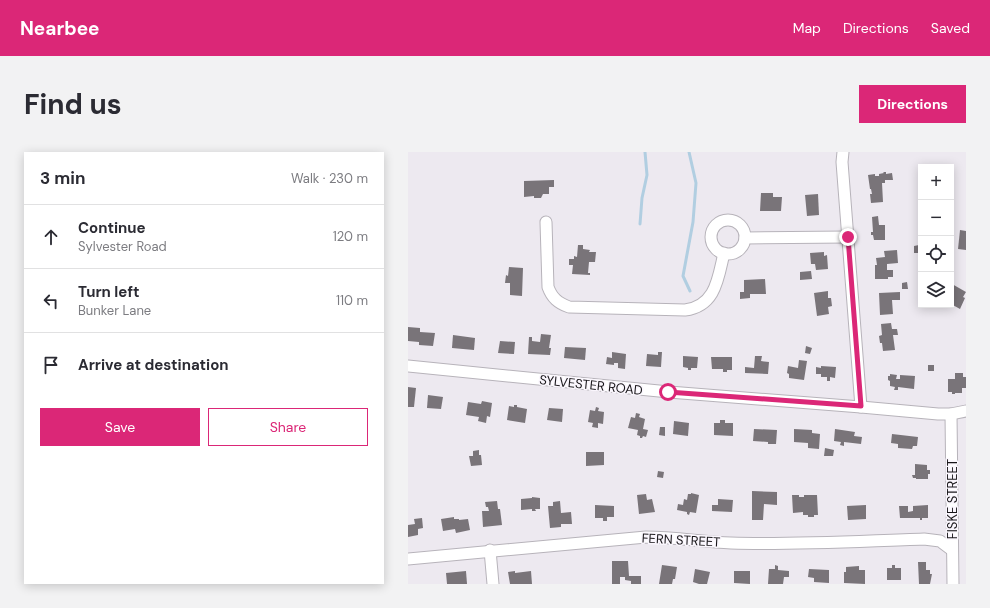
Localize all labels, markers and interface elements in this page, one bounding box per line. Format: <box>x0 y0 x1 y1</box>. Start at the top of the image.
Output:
text: Nearbee <box>20 16 100 41</box>
text: Map <box>793 19 821 37</box>
text: Directions <box>843 19 909 37</box>
text: Saved <box>931 19 970 37</box>
button: Directions <box>859 85 966 123</box>
text: Find us <box>24 86 122 123</box>
map controls <box>918 164 954 308</box>
button: + <box>918 164 954 200</box>
text: 3 min <box>40 167 85 189</box>
text: Walk · 230 m <box>291 170 368 187</box>
button: − <box>918 200 954 236</box>
text: Continue <box>78 218 146 238</box>
icon: ahead <box>40 226 62 248</box>
text: 120 m <box>333 228 368 245</box>
route end <box>839 228 857 246</box>
button: locate <box>918 236 954 272</box>
text: Sylvester Road <box>78 238 167 255</box>
button: layers <box>918 272 954 308</box>
text: Turn left <box>78 282 139 302</box>
icon: left <box>40 290 62 312</box>
text: 110 m <box>336 292 368 309</box>
text: Bunker Lane <box>78 302 151 319</box>
icon: arrive <box>40 354 62 376</box>
text: Arrive at destination <box>78 355 229 375</box>
street label: SYLVESTER ROAD <box>538 371 644 399</box>
route start <box>659 383 677 401</box>
button: Save <box>40 408 200 446</box>
button: Share <box>208 408 368 446</box>
street label: FISKE STREET <box>944 459 961 539</box>
street label: FERN STREET <box>641 529 721 551</box>

